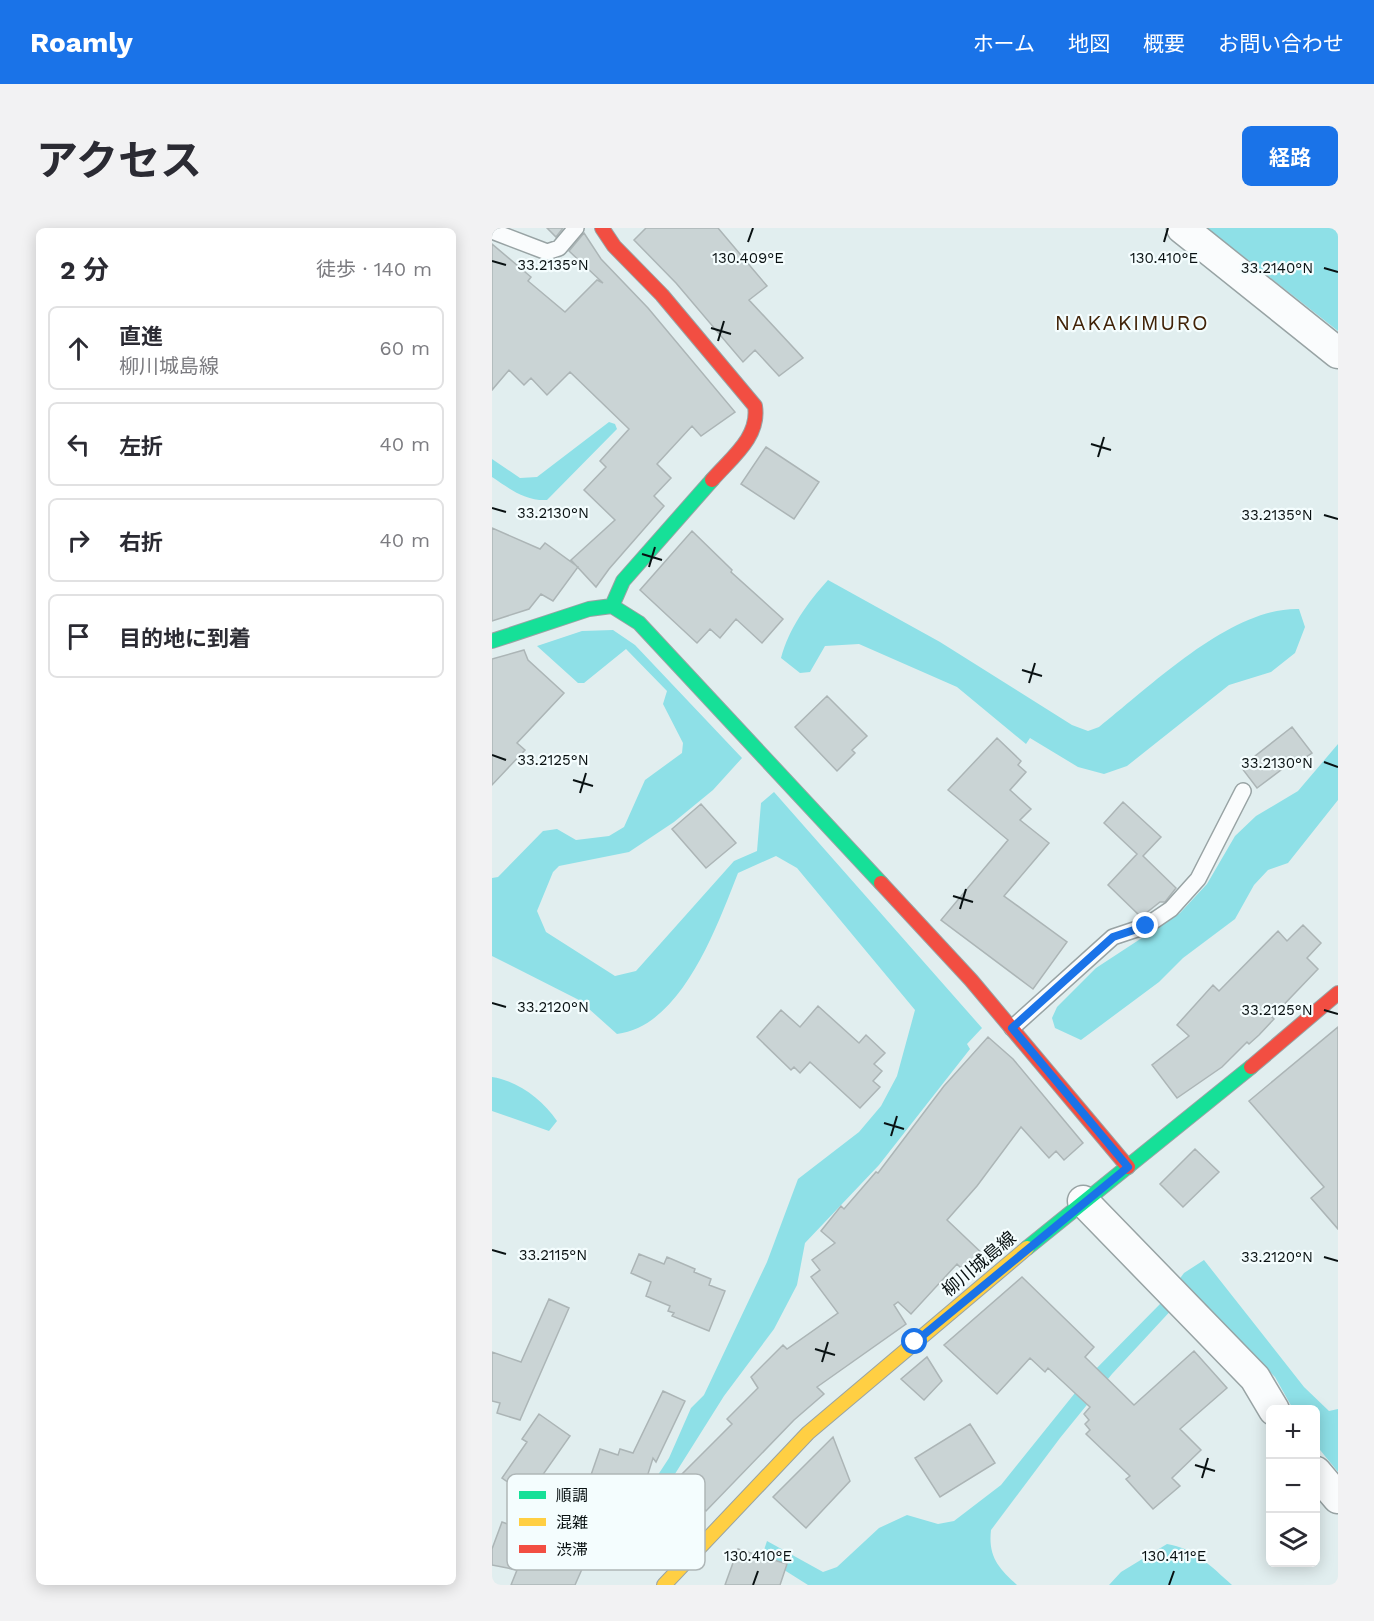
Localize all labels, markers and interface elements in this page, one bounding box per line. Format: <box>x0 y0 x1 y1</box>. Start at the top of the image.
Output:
text: Roamly <box>30 26 133 59</box>
text: ホーム <box>973 31 1035 56</box>
text: 地図 <box>1068 31 1110 56</box>
text: 概要 <box>1143 31 1185 56</box>
text: お問い合わせ <box>1218 31 1344 56</box>
button: 経路 <box>1242 126 1338 186</box>
text: アクセス <box>36 136 202 185</box>
text: 130.409°E <box>712 249 784 267</box>
text: 130.410°E <box>1130 249 1198 267</box>
text: 2 分 <box>60 255 109 285</box>
text: 33.2135°N <box>517 256 589 274</box>
text: 徒歩 · 140 m <box>316 257 432 281</box>
text: 33.2140°N <box>1241 259 1313 277</box>
district label: NAKAKIMURO <box>1055 310 1209 335</box>
text: 直進 <box>119 324 163 349</box>
icon: ahead <box>62 332 95 365</box>
text: 60 m <box>380 336 430 360</box>
text: 柳川城島線 <box>119 354 219 378</box>
icon: left <box>62 428 95 461</box>
text: 40 m <box>379 432 430 456</box>
text: 左折 <box>119 434 163 459</box>
text: 33.2130°N <box>517 504 589 522</box>
text: 33.2135°N <box>1241 506 1313 524</box>
icon: right <box>62 524 95 557</box>
text: 40 m <box>379 528 430 552</box>
text: 右折 <box>119 530 163 555</box>
icon: arrive <box>62 620 95 653</box>
text: 目的地に到着 <box>119 626 251 651</box>
text: 33.2125°N <box>517 751 589 769</box>
text: 33.2130°N <box>1241 754 1313 772</box>
route end <box>1132 912 1158 938</box>
text: 33.2120°N <box>517 998 589 1016</box>
text: 33.2125°N <box>1241 1001 1313 1019</box>
street label: 柳川城島線 <box>937 1227 1020 1301</box>
text: 33.2115°N <box>519 1246 587 1264</box>
text: 33.2120°N <box>1241 1248 1313 1266</box>
route start <box>901 1328 927 1354</box>
map controls <box>1266 1405 1320 1567</box>
button: + <box>1266 1405 1320 1459</box>
button: − <box>1266 1459 1320 1513</box>
legend <box>507 1474 705 1570</box>
text: 順調 <box>556 1486 588 1505</box>
text: 混雑 <box>556 1513 588 1532</box>
button: layers <box>1266 1513 1320 1567</box>
text: 渋滞 <box>556 1540 588 1559</box>
text: 130.410°E <box>724 1547 792 1565</box>
text: 130.411°E <box>1142 1547 1206 1565</box>

